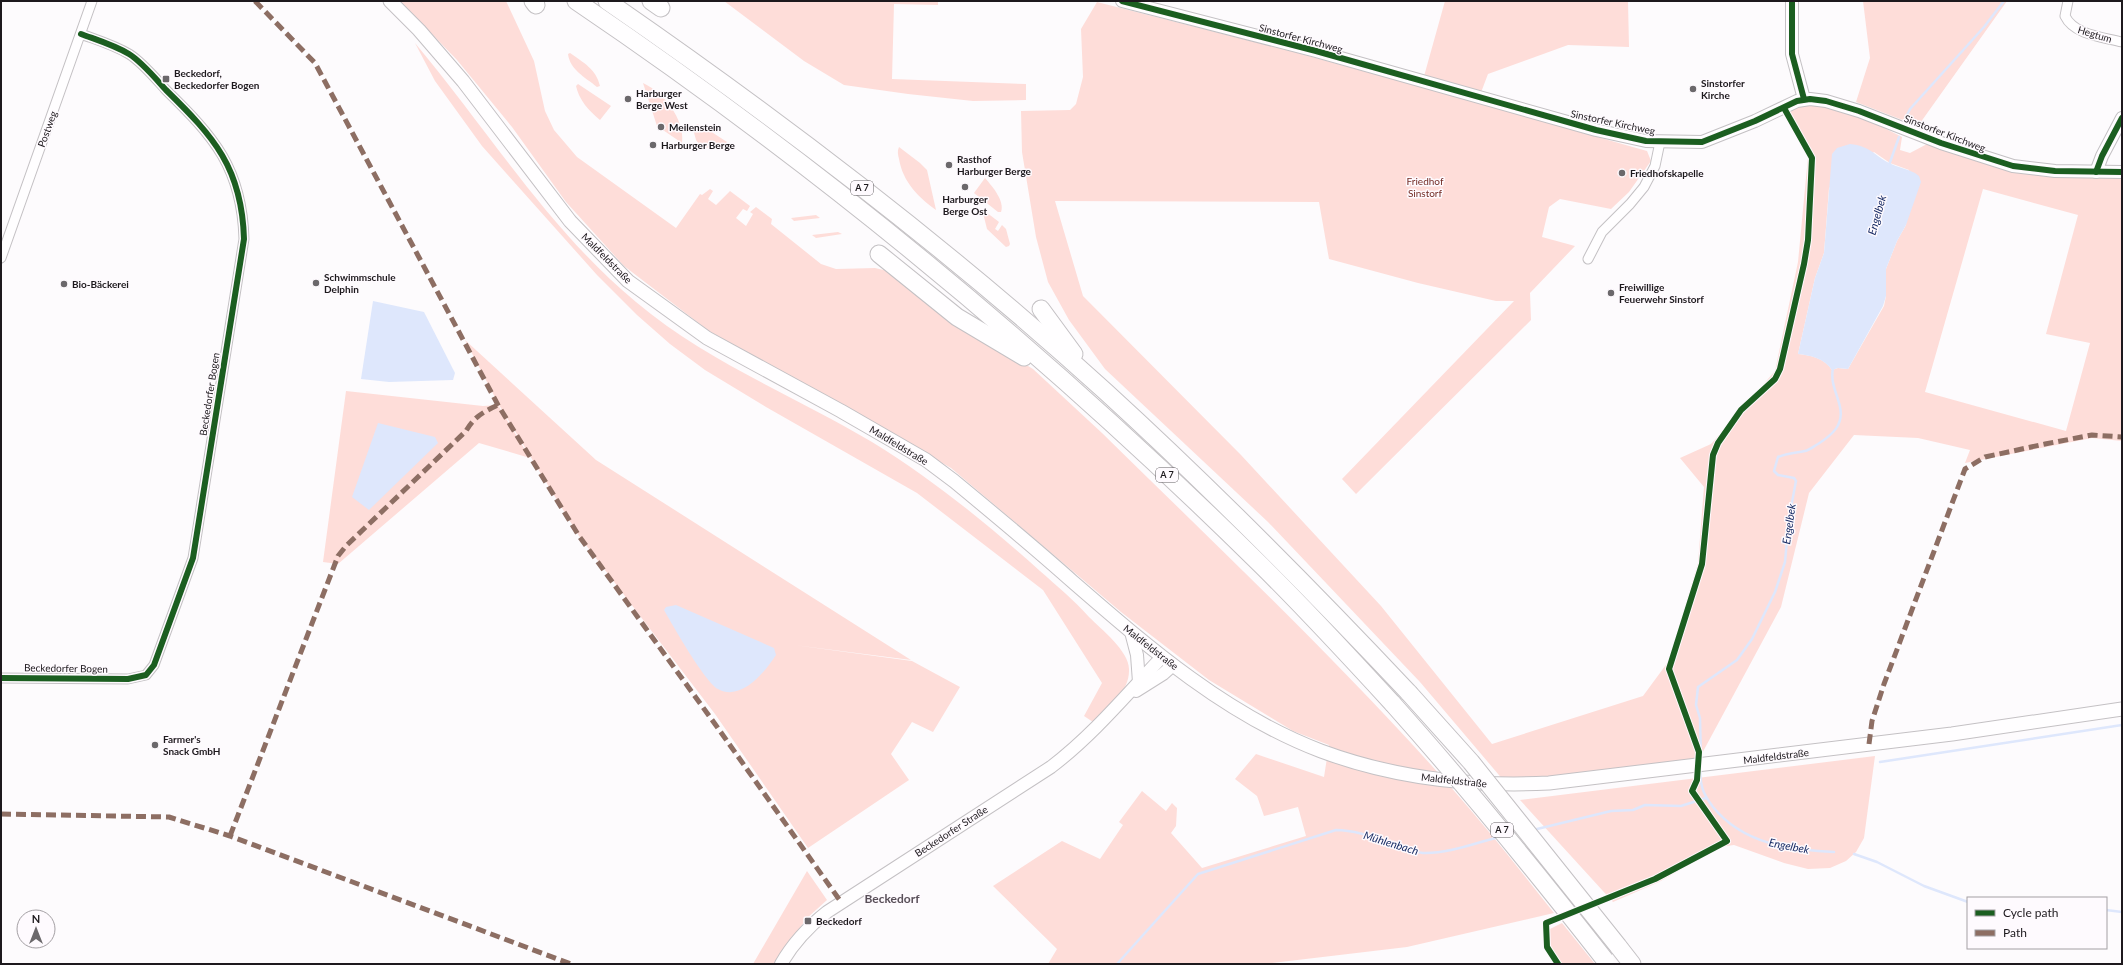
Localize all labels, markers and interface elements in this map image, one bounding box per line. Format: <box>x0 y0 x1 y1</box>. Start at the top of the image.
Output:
street label: Sinstorfer Kirchweg <box>1258 21 1344 55</box>
street label: Hegtum <box>2076 23 2114 45</box>
place label: Beckedorf, Beckedorfer Bogen <box>174 67 260 91</box>
marker: Beckedorf, Beckedorfer Bogen <box>161 74 171 84</box>
place label: Sinstorfer Kirche <box>1701 77 1745 101</box>
marker: Sinstorfer Kirche <box>1688 84 1698 94</box>
place label: Harburger Berge West <box>636 87 688 111</box>
marker: Harburger Berge West <box>623 94 633 104</box>
street label: Sinstorfer Kirchweg <box>1570 107 1656 137</box>
street label: Postweg <box>35 109 59 149</box>
street label: Sinstorfer Kirchweg <box>1903 112 1987 154</box>
place label: Meilenstein <box>669 121 722 133</box>
marker: Meilenstein <box>656 122 666 132</box>
place label: Harburger Berge <box>661 139 736 151</box>
marker: Harburger Berge <box>648 140 658 150</box>
place label: Rasthof Harburger Berge <box>957 153 1032 177</box>
marker: Rasthof Harburger Berge <box>944 160 954 170</box>
place label: Friedhofskapelle <box>1630 167 1704 179</box>
marker: Friedhofskapelle <box>1617 168 1627 178</box>
park label: Friedhof Sinstorf <box>1407 175 1444 199</box>
road number: A 7 <box>851 181 873 195</box>
marker: Harburger Berge Ost <box>960 182 970 192</box>
place label: Harburger Berge Ost <box>942 193 988 217</box>
water label: Engelbek <box>1865 193 1889 236</box>
street label: Maldfeldstraße <box>579 230 635 286</box>
place label: Schwimmschule Delphin <box>324 271 396 295</box>
place label: Bio-Bäckerei <box>72 278 129 290</box>
marker: Schwimmschule Delphin <box>311 278 321 288</box>
marker: Bio-Bäckerei <box>59 279 69 289</box>
place label: Freiwillige Feuerwehr Sinstorf <box>1619 281 1704 305</box>
marker: Freiwillige Feuerwehr Sinstorf <box>1606 288 1616 298</box>
street label: Beckedorfer Bogen <box>196 352 222 436</box>
street label: Maldfeldstraße <box>868 423 930 467</box>
road number: A 7 <box>1156 468 1178 482</box>
water label: Engelbek <box>1779 502 1798 545</box>
street label: Maldfeldstraße <box>1121 622 1181 672</box>
street label: Beckedorfer Bogen <box>24 661 108 675</box>
place label: Farmer's Snack GmbH <box>163 733 221 757</box>
marker: Farmer's Snack GmbH <box>150 740 160 750</box>
street label: Maldfeldstraße <box>1742 746 1810 766</box>
street label: Maldfeldstraße <box>1420 771 1488 789</box>
street label: Beckedorfer Straße <box>912 803 990 859</box>
road number: A 7 <box>1491 823 1513 837</box>
water label: Mühlenbach <box>1362 828 1420 857</box>
water label: Engelbek <box>1768 835 1811 856</box>
district label: Beckedorf <box>864 891 920 906</box>
legend <box>1967 897 2107 949</box>
text: Cycle path <box>2003 905 2058 920</box>
north arrow <box>16 909 56 949</box>
text: N <box>32 912 40 925</box>
place label: Beckedorf <box>816 915 862 927</box>
marker: Beckedorf <box>803 916 813 926</box>
text: Path <box>2003 925 2027 940</box>

